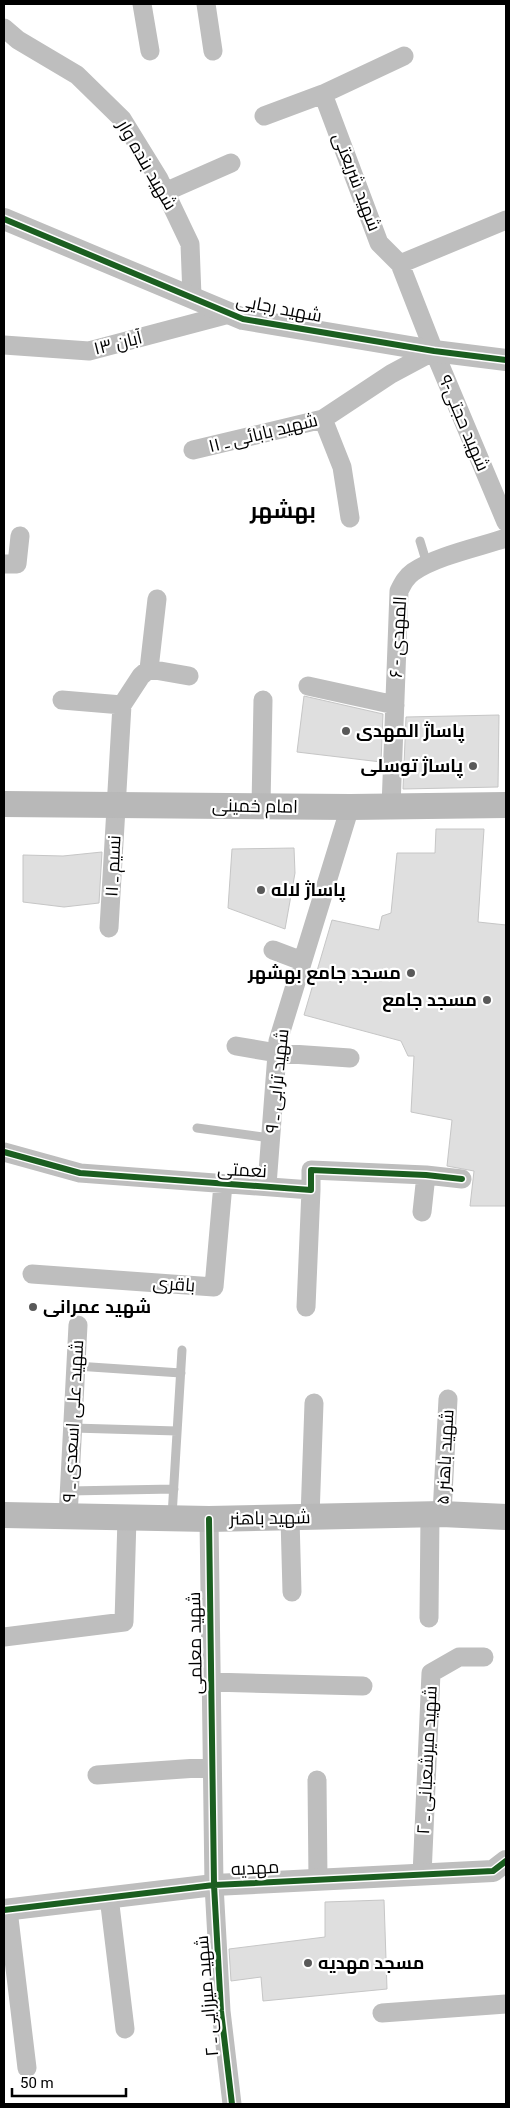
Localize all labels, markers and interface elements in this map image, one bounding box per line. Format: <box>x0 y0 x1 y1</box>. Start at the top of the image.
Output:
street label: شهید بنده وار <box>112 115 182 214</box>
street label: شهید شریعتی <box>328 130 386 234</box>
street label: شهید رجایی <box>234 289 324 327</box>
street label: ۱۳ آبان <box>91 326 145 360</box>
street label: شهید حجتی-۹ <box>434 372 494 474</box>
street label: شهید بابائی ـ ۱۱ <box>206 409 320 457</box>
district label: بهشهر <box>249 498 316 524</box>
street label: المهدی - ۶ <box>385 595 411 679</box>
place label: پاساژ المهدی <box>356 720 465 743</box>
marker: پاساژ المهدی <box>340 725 352 737</box>
place label: پاساژ توسلی <box>360 755 463 778</box>
marker: پاساژ توسلی <box>467 760 479 772</box>
street label: امام خمینی <box>212 794 298 819</box>
street label: نسیم ـ ۱۱ <box>100 834 127 898</box>
place label: پاساژ لاله <box>271 879 346 902</box>
marker: پاساژ لاله <box>255 884 267 896</box>
place label: مسجد جامع بهشهر <box>247 962 401 985</box>
marker: مسجد جامع بهشهر <box>405 967 417 979</box>
place label: مسجد جامع <box>382 989 477 1012</box>
marker: مسجد جامع <box>481 994 493 1006</box>
street label: شهید ترابی ـ ۹ <box>261 1028 293 1134</box>
street label: نعمتی <box>217 1158 267 1182</box>
street label: باقری <box>152 1272 196 1296</box>
place label: شهید عمرانی <box>43 1296 151 1318</box>
marker: شهید عمرانی <box>27 1301 39 1313</box>
street label: شهید علی اسعدی ـ ۹ <box>58 1339 88 1503</box>
street label: شهید باهنر ۵ <box>432 1409 458 1505</box>
street label: شهید باهنر <box>228 1506 311 1530</box>
street label: شهید معلمی <box>183 1591 207 1695</box>
street label: شهید میرشعبانی ـ ۲ <box>412 1685 442 1835</box>
street label: مهدیه <box>230 1856 280 1880</box>
street label: شهید میرزایی ـ ۲ <box>191 1934 223 2058</box>
place label: مسجد مهدیه <box>318 1952 424 1974</box>
marker: مسجد مهدیه <box>302 1957 314 1969</box>
scale bar <box>12 2066 126 2098</box>
text: 50 m <box>20 2074 54 2092</box>

